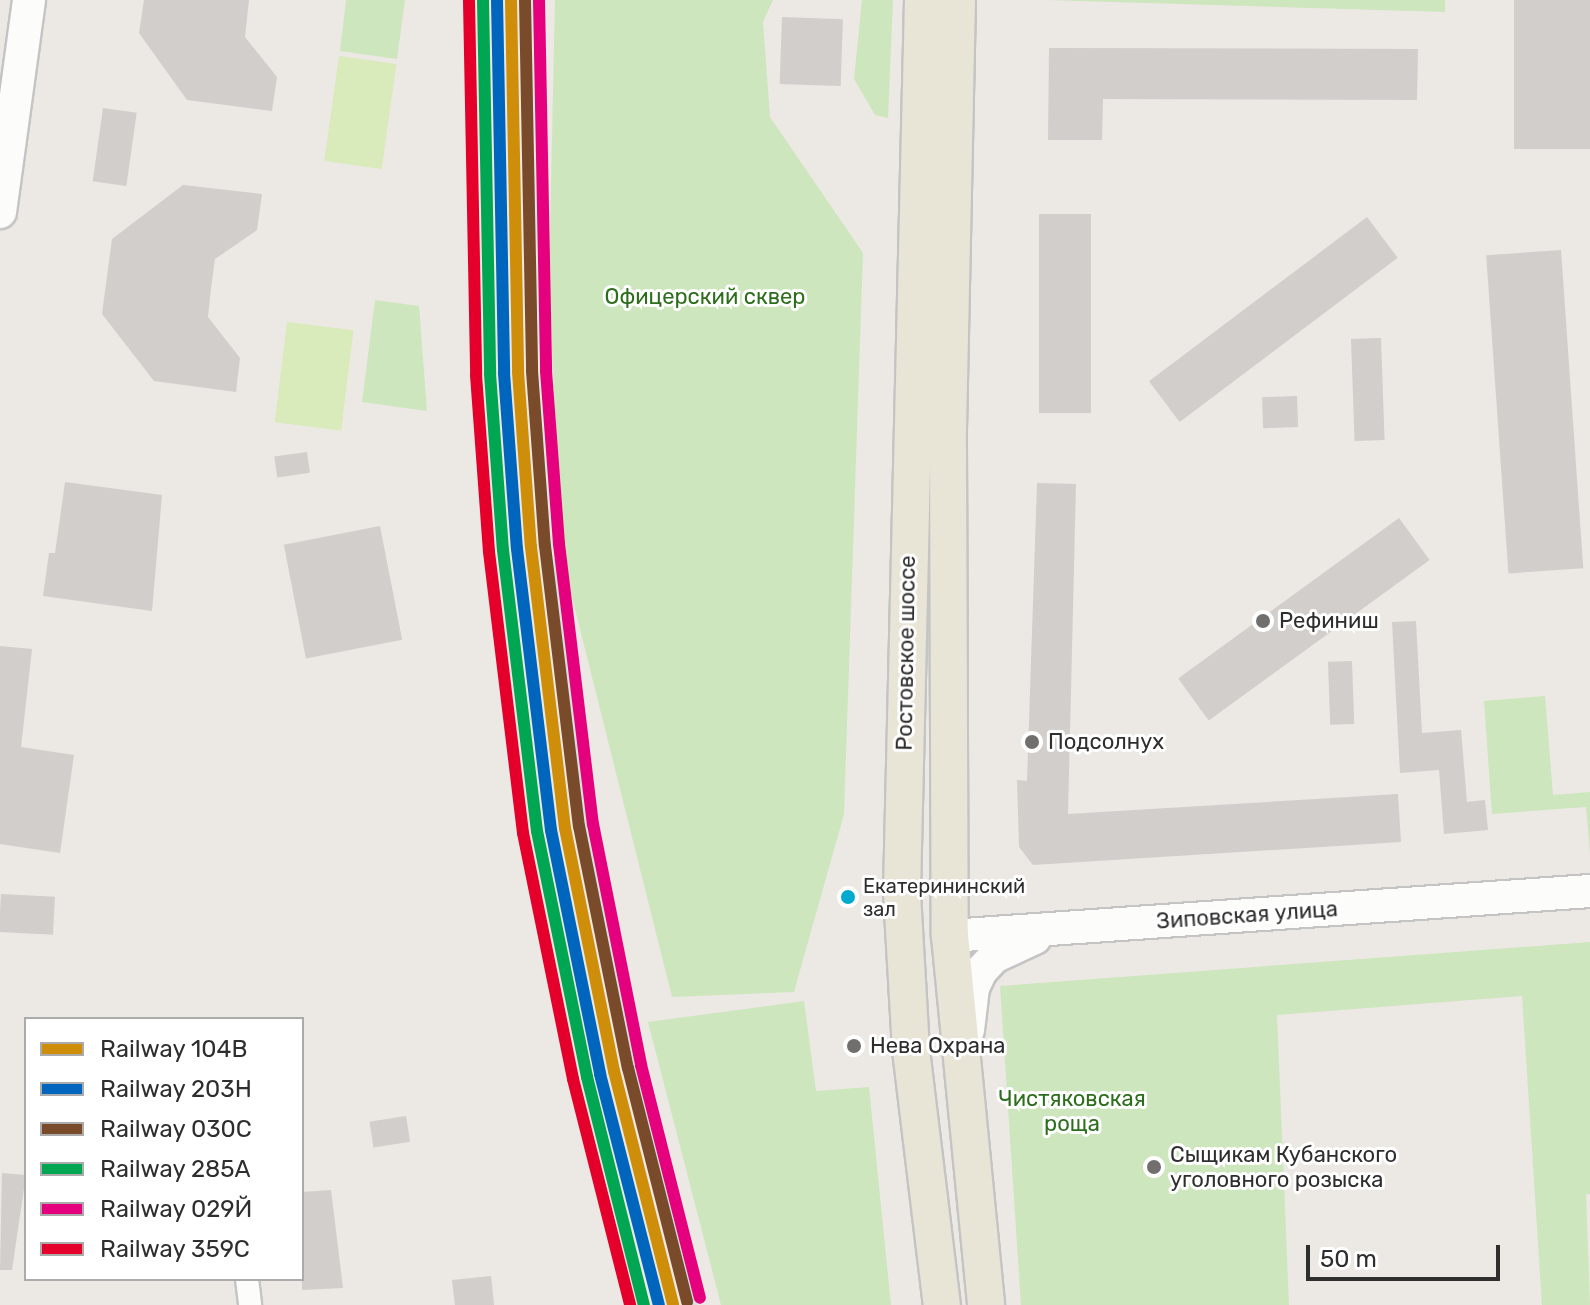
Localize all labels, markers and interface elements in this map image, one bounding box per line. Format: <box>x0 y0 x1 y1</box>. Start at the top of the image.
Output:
park label: Офицерский сквер <box>605 284 805 310</box>
street label: Ростовское шоссе <box>891 555 921 751</box>
place label: Рефиниш <box>1279 608 1379 634</box>
marker: Рефиниш <box>1254 612 1272 630</box>
place label: Подсолнух <box>1048 729 1164 755</box>
marker: Подсолнух <box>1023 733 1041 751</box>
place label: Екатерининский зал <box>863 874 1025 921</box>
marker: Екатерининский зал <box>840 889 856 905</box>
street label: Зиповская улица <box>1155 895 1339 935</box>
legend <box>24 1017 304 1281</box>
place label: Нева Охрана <box>870 1033 1005 1059</box>
text: Railway 104В <box>100 1035 247 1063</box>
marker: Нева Охрана <box>845 1037 863 1055</box>
text: Railway 203Н <box>100 1075 252 1103</box>
park label: Чистяковская роща <box>998 1085 1146 1136</box>
text: Railway 030C <box>100 1115 252 1143</box>
place label: Сыщикам Кубанского уголовного розыска <box>1170 1141 1397 1192</box>
text: Railway 285А <box>100 1155 251 1183</box>
marker: Сыщикам Кубанского уголовного розыска <box>1145 1158 1163 1176</box>
text: Railway 029Й <box>100 1195 252 1223</box>
scale bar <box>1310 1229 1504 1279</box>
text: Railway 359С <box>100 1235 250 1263</box>
text: 50 m <box>1320 1245 1377 1273</box>

